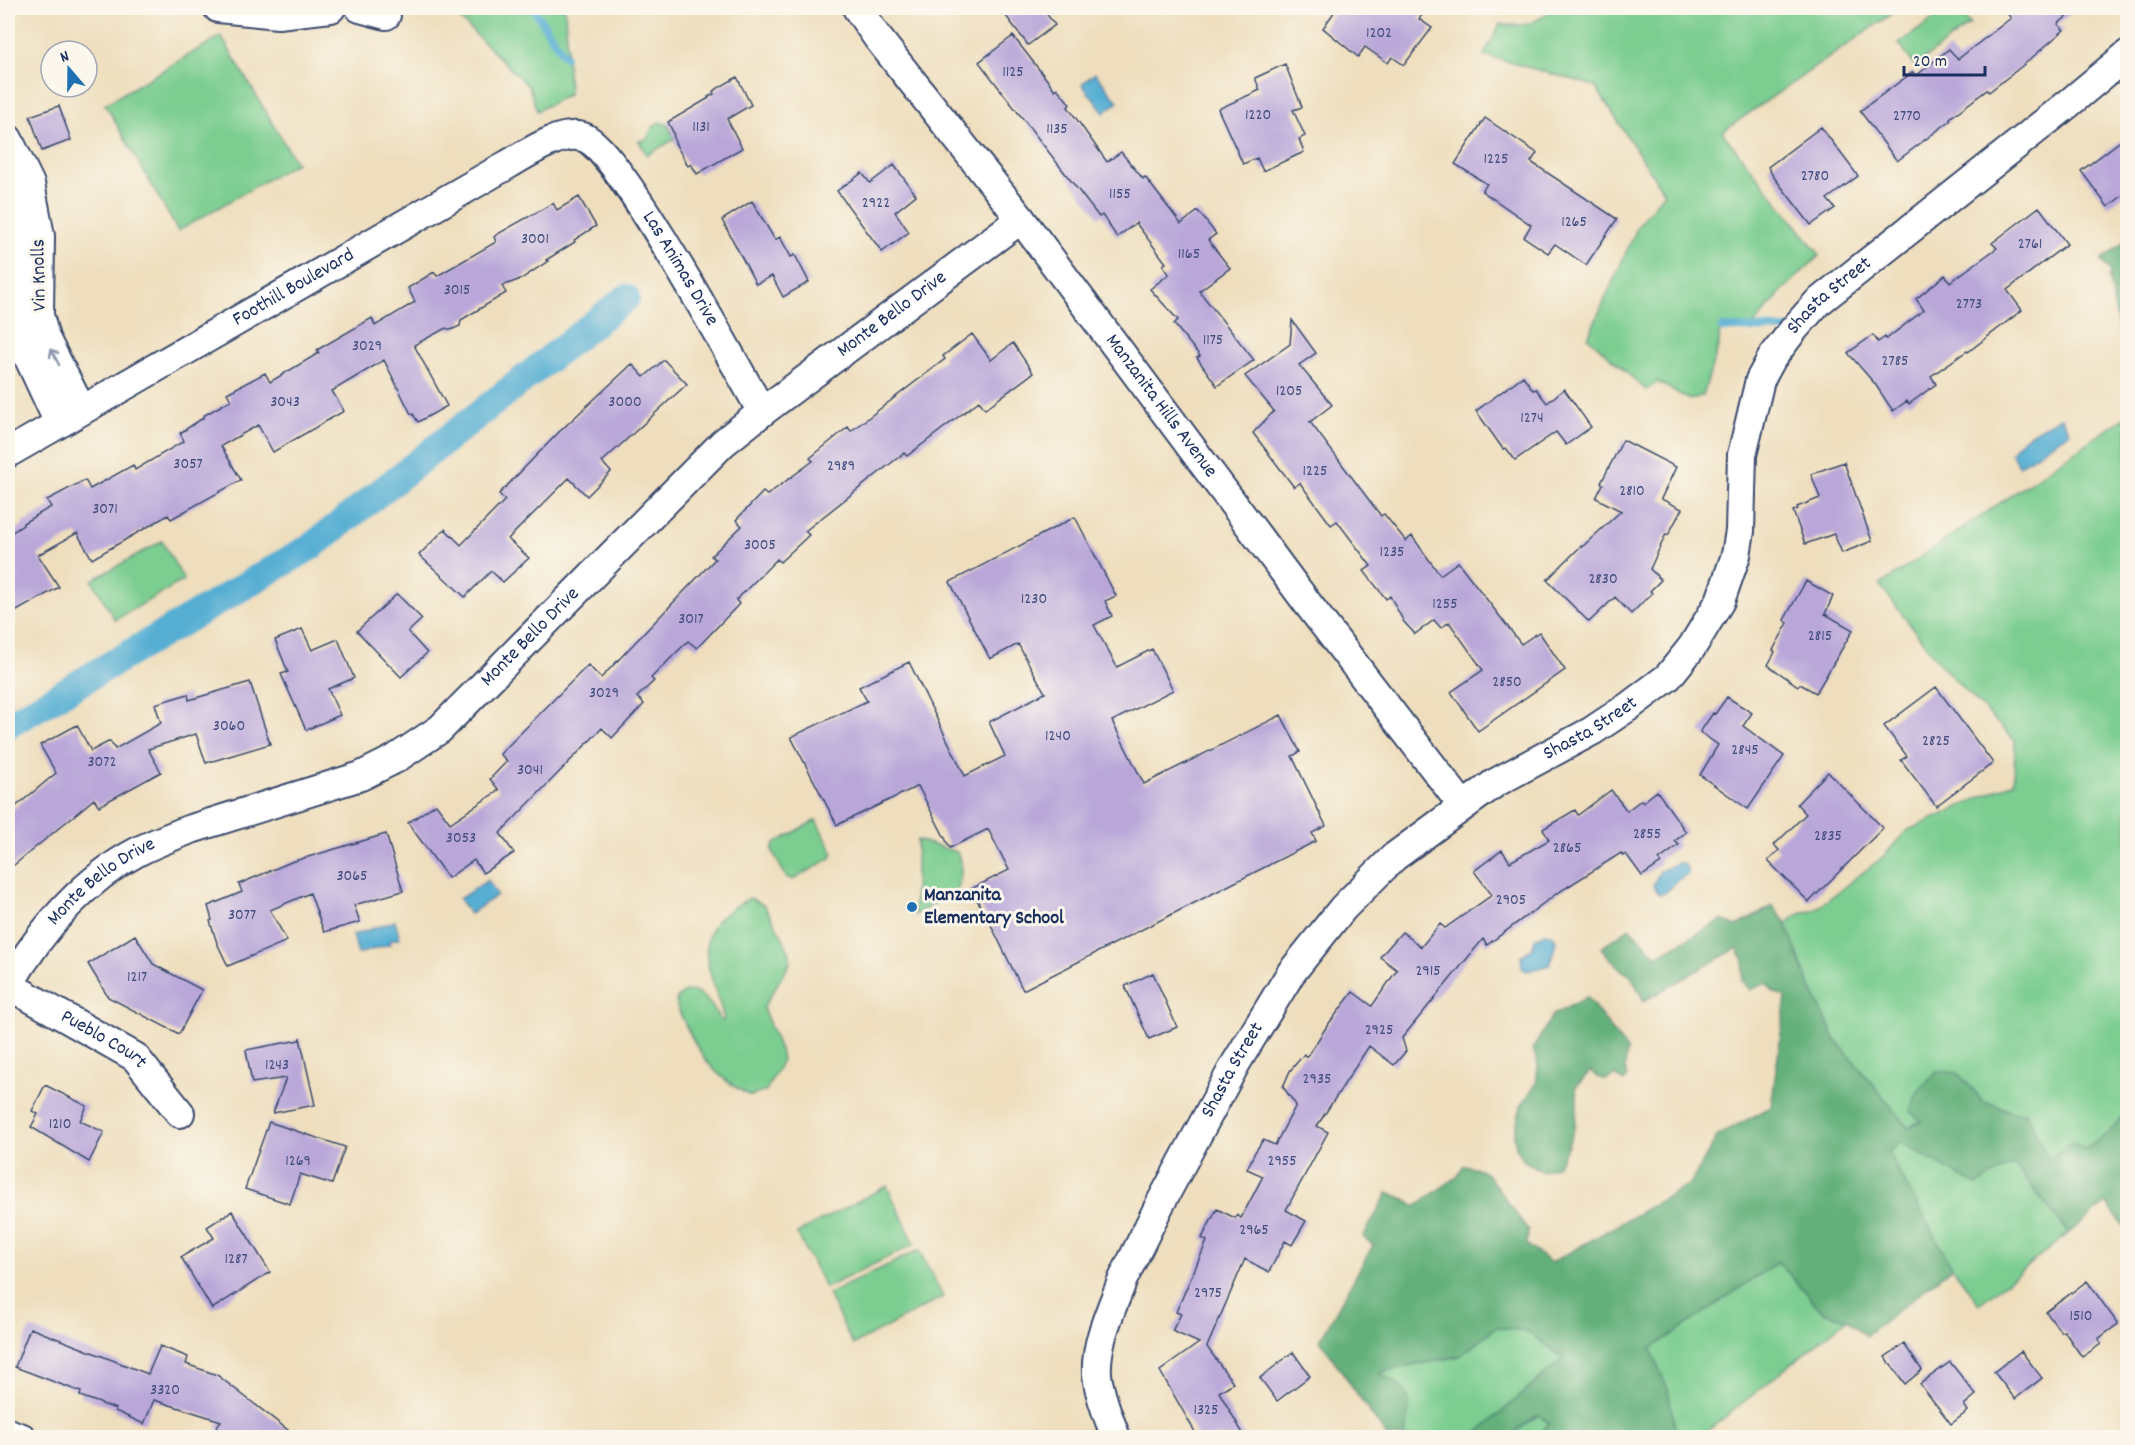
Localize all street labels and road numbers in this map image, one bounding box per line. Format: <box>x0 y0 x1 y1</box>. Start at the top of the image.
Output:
street label: Las Animas Drive <box>634 206 725 332</box>
street label: Vin Knolls <box>25 239 55 311</box>
street label: Foothill Boulevard <box>228 242 360 334</box>
street label: Shasta Street <box>1781 250 1878 341</box>
street label: Monte Bello Drive <box>832 264 953 365</box>
street label: Manzanita Hills Avenue <box>1098 329 1224 484</box>
street label: Monte Bello Drive <box>475 581 587 694</box>
street label: Shasta Street <box>1539 690 1644 768</box>
street label: Monte Bello Drive <box>41 831 160 932</box>
street label: Pueblo Court <box>55 1003 153 1075</box>
street label: Shasta Street <box>1195 1017 1271 1123</box>

